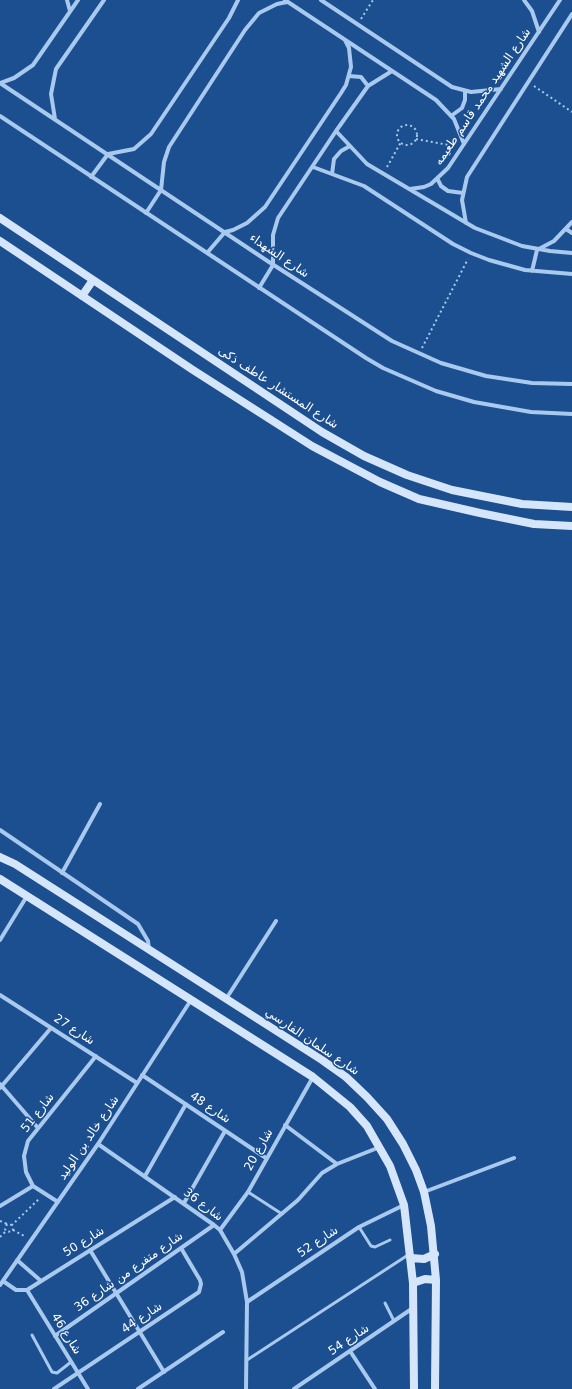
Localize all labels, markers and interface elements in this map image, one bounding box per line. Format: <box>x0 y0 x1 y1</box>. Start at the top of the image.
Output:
street label: شارع الشهيد محمد قاسم طعيمه <box>432 26 534 168</box>
street label: شارع الشهداء <box>246 231 312 281</box>
street label: شارع المستشار عاطف ذكى <box>215 344 341 432</box>
street label: شارع سلمان الفارسي <box>262 1005 362 1079</box>
street label: شارع 27 <box>51 1012 97 1048</box>
street label: شارع 48 <box>187 1089 233 1127</box>
street label: شارع 51 <box>18 1091 58 1135</box>
street label: شارع خالد بن الوليد <box>56 1093 122 1183</box>
street label: شارع 20 <box>242 1127 276 1173</box>
street label: شارع 36 <box>180 1185 226 1225</box>
street label: شارع 52 <box>295 1223 341 1261</box>
street label: شارع 50 <box>61 1224 107 1260</box>
street label: شارع متفرع من شارع 36 <box>72 1229 186 1315</box>
street label: شارع 44 <box>119 1299 165 1337</box>
street label: شارع 46 <box>48 1311 84 1357</box>
street label: شارع 54 <box>326 1321 372 1359</box>

